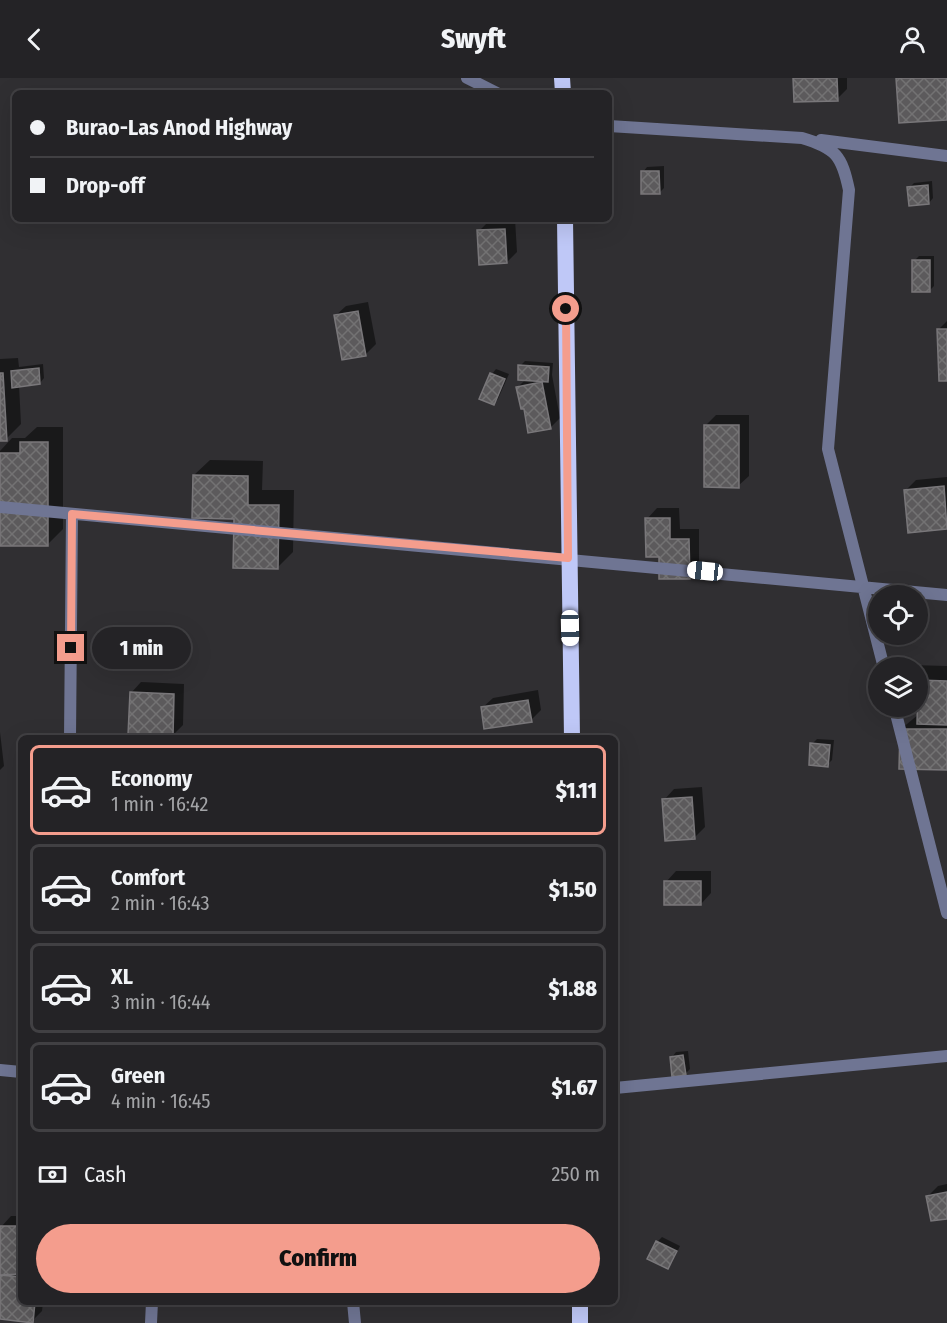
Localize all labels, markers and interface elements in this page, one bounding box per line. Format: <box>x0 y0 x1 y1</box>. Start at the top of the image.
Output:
icon: back <box>18 23 51 56</box>
text: Swyft <box>441 23 506 55</box>
icon: person <box>896 23 929 56</box>
text: Burao-Las Anod Highway <box>66 114 292 141</box>
text: Drop-off <box>66 172 145 199</box>
route start <box>552 295 579 322</box>
car <box>686 560 724 582</box>
map controls <box>868 585 928 717</box>
button: locate <box>868 585 928 645</box>
car <box>561 610 579 646</box>
callout: 1 min <box>92 627 191 669</box>
route end <box>57 634 84 661</box>
text: 1 min <box>120 636 163 660</box>
button: layers <box>868 657 928 717</box>
icon: car <box>39 763 93 817</box>
text: Economy <box>111 765 192 792</box>
text: $1.11 <box>556 777 597 804</box>
text: 1 min · 16:42 <box>111 792 208 816</box>
icon: car <box>39 862 93 916</box>
text: Comfort <box>111 864 185 891</box>
text: $1.50 <box>549 876 597 903</box>
text: 2 min · 16:43 <box>111 891 209 915</box>
icon: car <box>39 961 93 1015</box>
text: XL <box>111 963 133 990</box>
text: $1.88 <box>549 975 597 1002</box>
text: 3 min · 16:44 <box>111 990 211 1014</box>
icon: car <box>39 1060 93 1114</box>
text: Green <box>111 1062 165 1089</box>
text: $1.67 <box>552 1074 597 1101</box>
text: 4 min · 16:45 <box>111 1089 211 1113</box>
icon: cash <box>36 1158 69 1191</box>
text: Cash <box>84 1161 127 1188</box>
text: 250 m <box>552 1162 600 1186</box>
button: Confirm <box>36 1224 600 1293</box>

